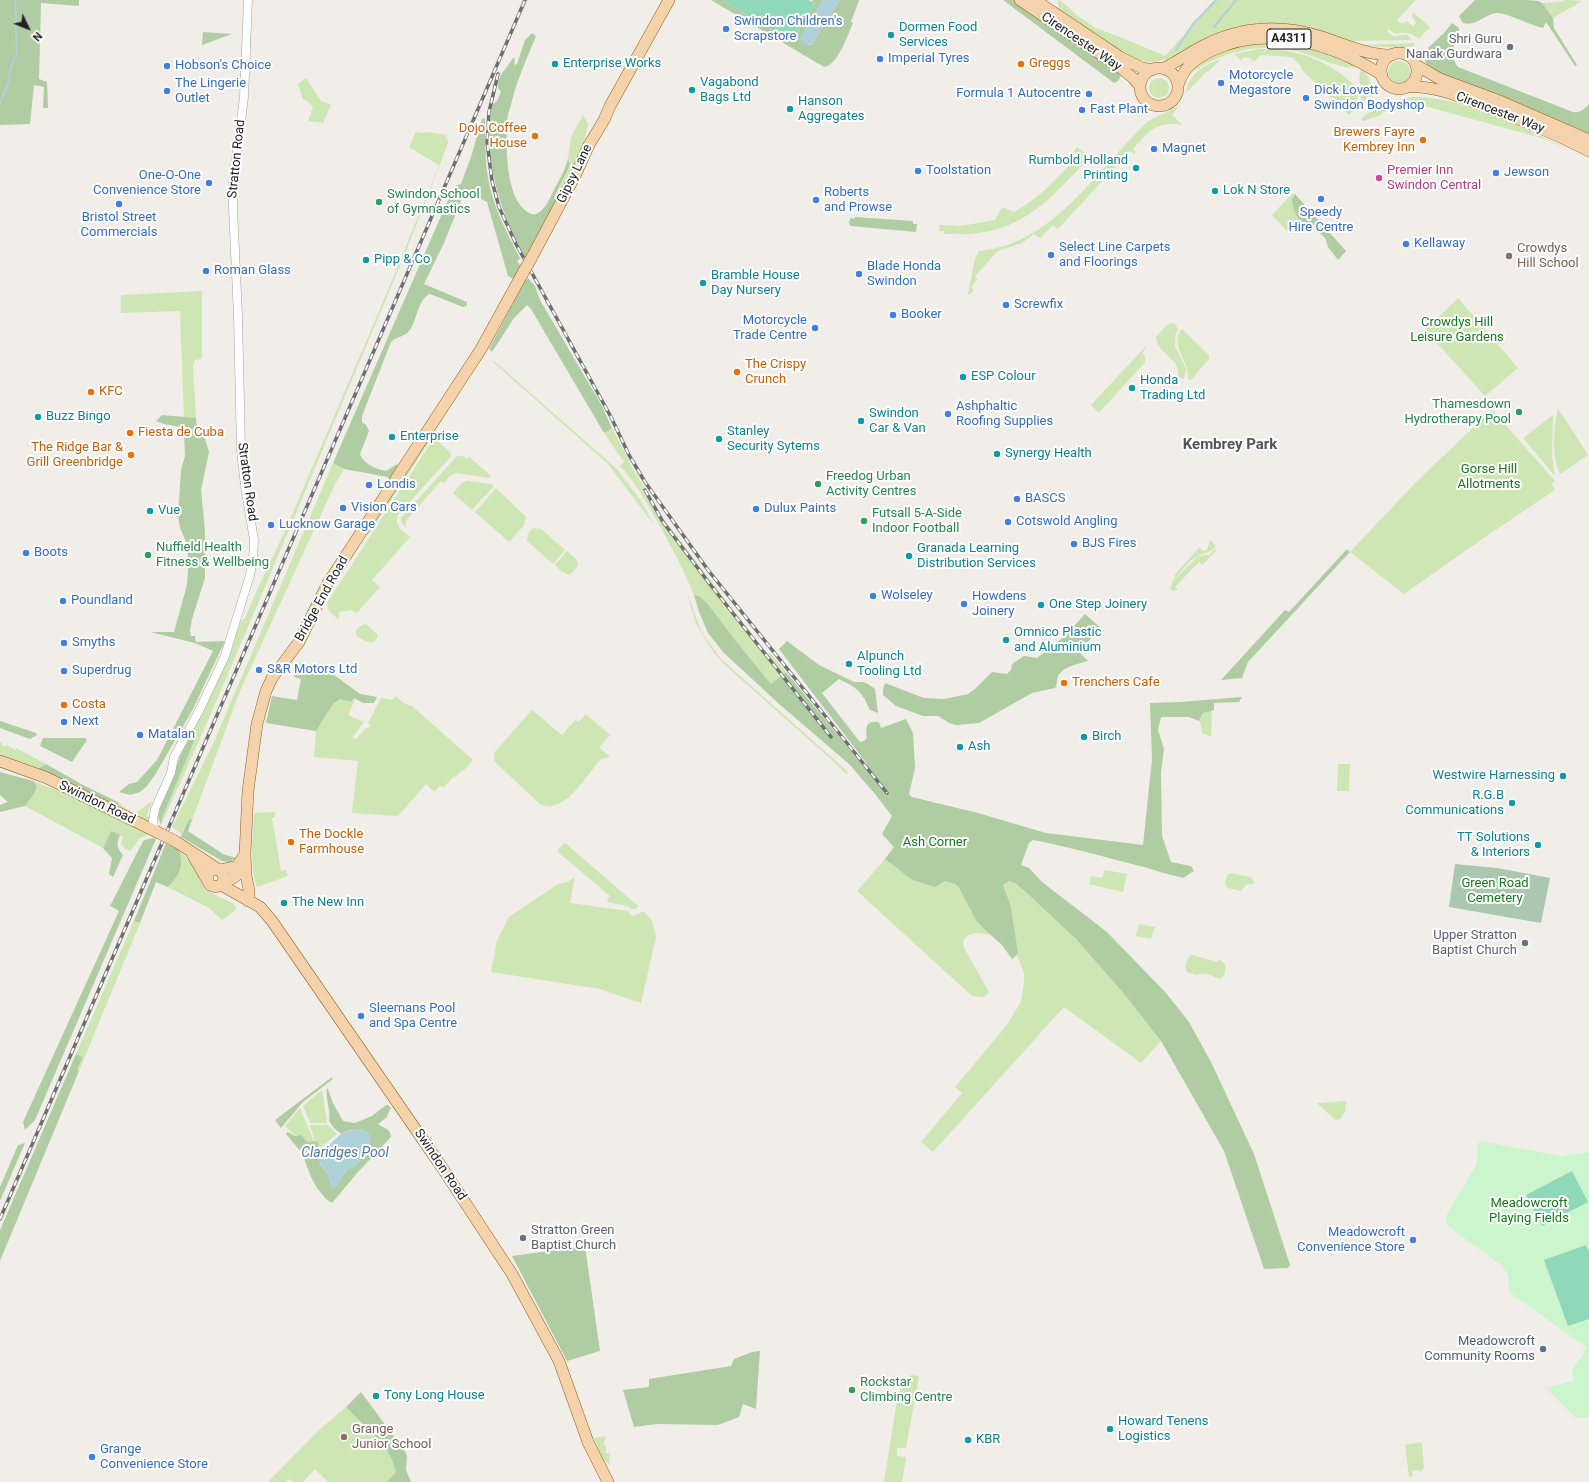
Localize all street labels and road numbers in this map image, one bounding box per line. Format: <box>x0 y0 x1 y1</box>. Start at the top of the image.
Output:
street label: Cirencester Way <box>1038 9 1124 75</box>
road number: A4311 <box>1267 29 1311 49</box>
street label: Cirencester Way <box>1454 89 1546 137</box>
street label: Stratton Road <box>225 119 249 199</box>
street label: Gipsy Lane <box>554 142 596 206</box>
street label: Stratton Road <box>234 442 260 522</box>
street label: Bridge End Road <box>292 554 352 644</box>
street label: Swindon Road <box>56 778 138 828</box>
street label: Swindon Road <box>410 1126 470 1204</box>

